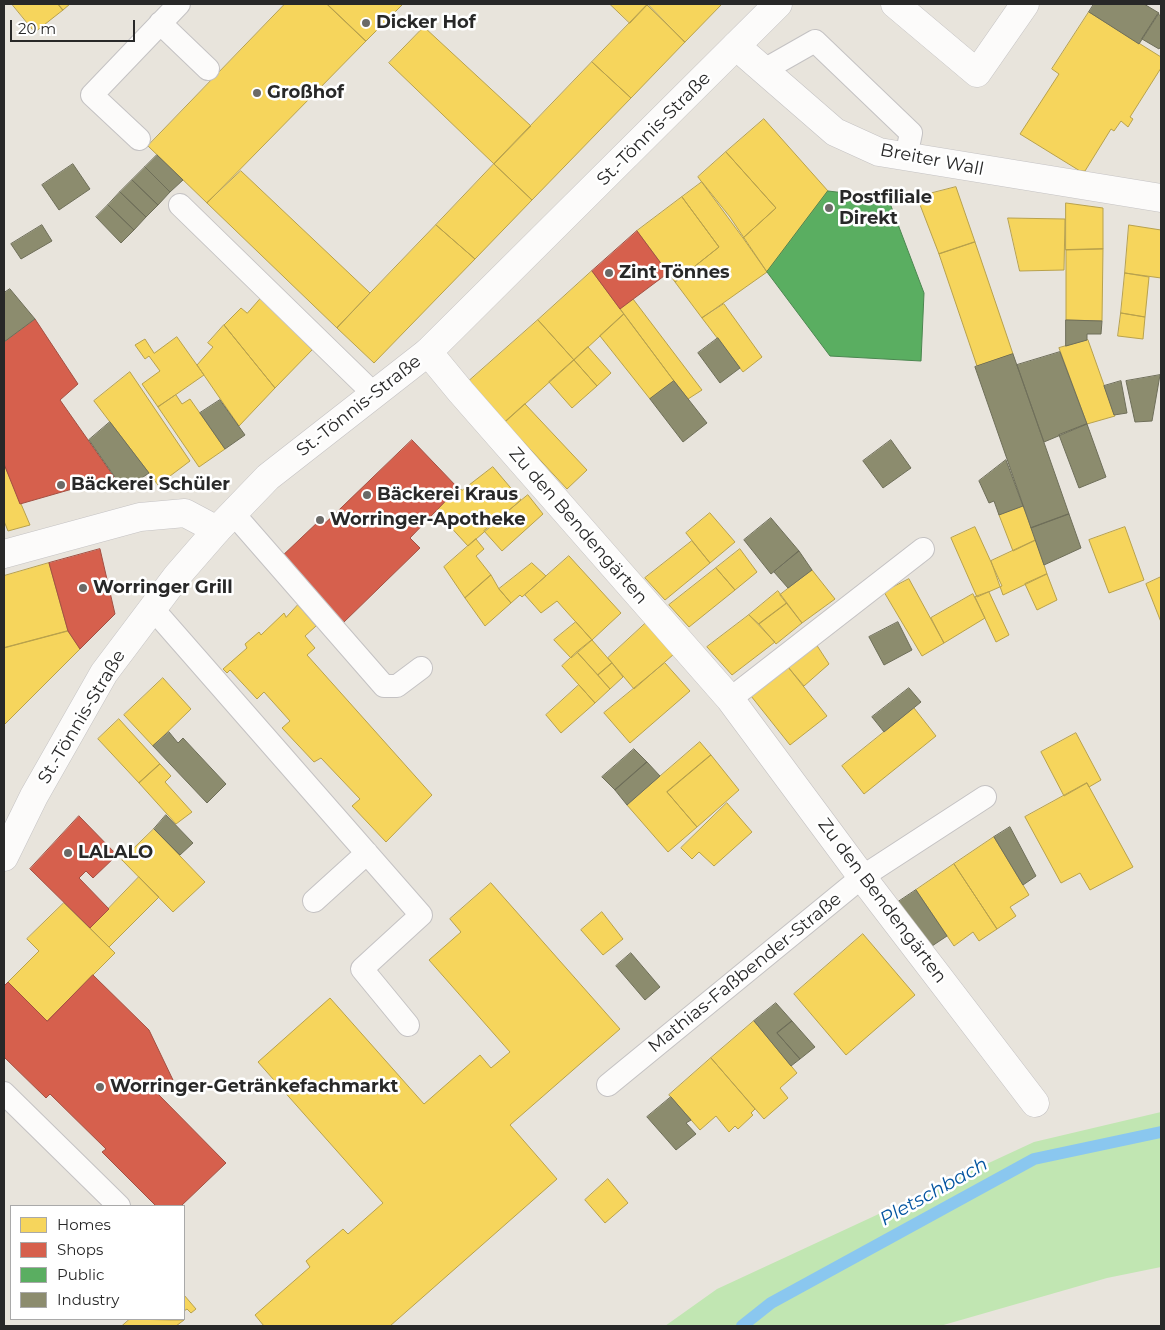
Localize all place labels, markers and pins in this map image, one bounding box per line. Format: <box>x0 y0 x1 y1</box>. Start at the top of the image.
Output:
place label: Dicker Hof <box>376 12 476 34</box>
marker: Dicker Hof <box>360 17 372 29</box>
place label: Großhof <box>267 82 344 104</box>
marker: Großhof <box>251 87 263 99</box>
place label: Postfiliale Direkt <box>839 187 932 230</box>
marker: Postfiliale Direkt <box>823 202 835 214</box>
place label: Zint Tönnes <box>619 262 730 284</box>
marker: Zint Tönnes <box>603 267 615 279</box>
place label: Bäckerei Schüler <box>71 474 230 496</box>
marker: Bäckerei Schüler <box>55 479 67 491</box>
place label: Bäckerei Kraus <box>377 484 518 506</box>
marker: Bäckerei Kraus <box>361 489 373 501</box>
place label: Worringer-Apotheke <box>330 509 526 531</box>
marker: Worringer-Apotheke <box>314 514 326 526</box>
place label: Worringer Grill <box>93 577 233 599</box>
marker: Worringer Grill <box>77 582 89 594</box>
place label: LALALO <box>78 842 153 864</box>
marker: LALALO <box>62 847 74 859</box>
place label: Worringer-Getränkefachmarkt <box>110 1076 398 1098</box>
marker: Worringer-Getränkefachmarkt <box>94 1081 106 1093</box>

